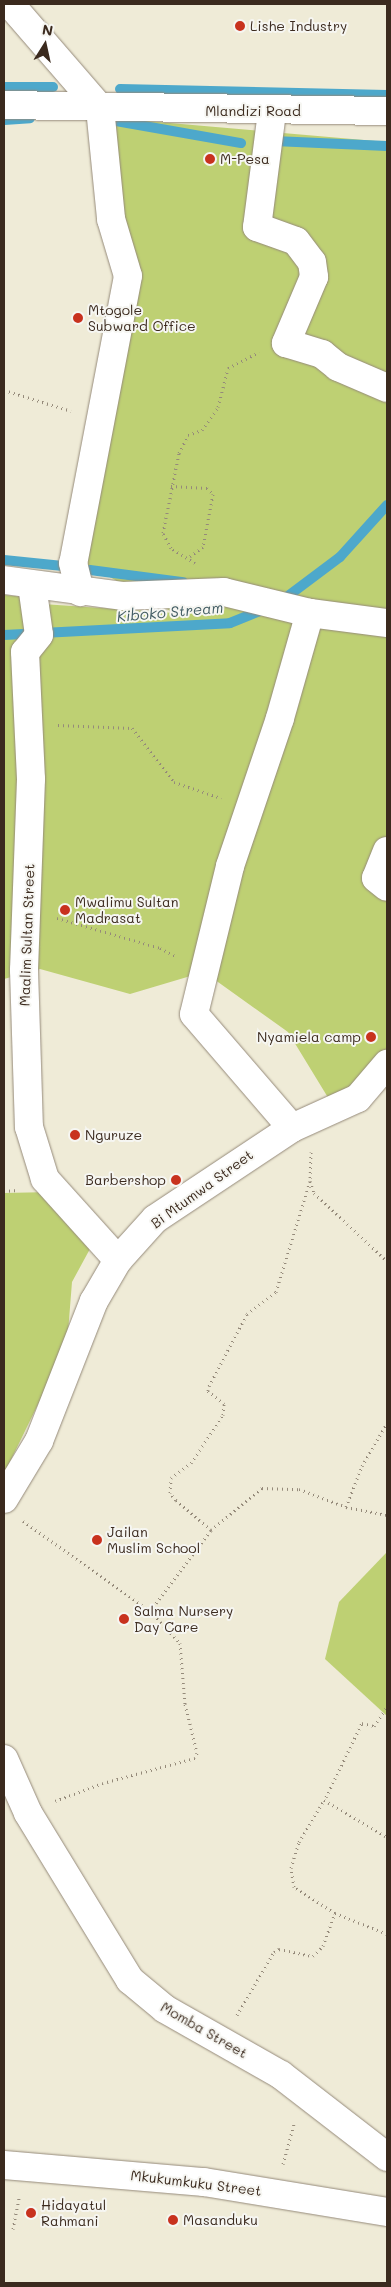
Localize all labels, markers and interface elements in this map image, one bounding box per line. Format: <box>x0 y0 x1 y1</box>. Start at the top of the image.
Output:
place label: Lishe Industry <box>250 18 347 34</box>
text: N <box>41 19 55 40</box>
north arrow <box>20 20 70 70</box>
marker: Lishe Industry <box>234 20 246 32</box>
street label: Mlandizi Road <box>205 103 301 119</box>
place label: M-Pesa <box>220 151 270 167</box>
marker: M-Pesa <box>204 153 216 165</box>
place label: Mtogole Subward Office <box>88 302 196 334</box>
marker: Mtogole Subward Office <box>72 312 84 324</box>
water label: Kiboko Stream <box>116 598 224 626</box>
street label: Maalim Sultan Street <box>16 863 38 1007</box>
place label: Mwalimu Sultan Madrasat <box>75 894 179 926</box>
marker: Mwalimu Sultan Madrasat <box>59 904 71 916</box>
place label: Nyamiela camp <box>257 1029 361 1045</box>
marker: Nyamiela camp <box>365 1031 377 1043</box>
place label: Nguruze <box>85 1127 142 1143</box>
marker: Nguruze <box>69 1129 81 1141</box>
street label: Bi Mtumwa Street <box>148 1146 256 1232</box>
place label: Barbershop <box>85 1172 166 1188</box>
marker: Barbershop <box>170 1174 182 1186</box>
place label: Jailan Muslim School <box>107 1524 200 1556</box>
marker: Jailan Muslim School <box>91 1534 103 1546</box>
place label: Salma Nursery Day Care <box>134 1603 233 1635</box>
marker: Salma Nursery Day Care <box>118 1613 130 1625</box>
street label: Momba Street <box>158 1998 250 2062</box>
street label: Mkukumkuku Street <box>130 2167 262 2199</box>
place label: Hidayatul Rahmani <box>41 2197 106 2230</box>
marker: Hidayatul Rahmani <box>25 2207 37 2219</box>
place label: Masanduku <box>183 2212 258 2228</box>
marker: Masanduku <box>167 2214 179 2226</box>

